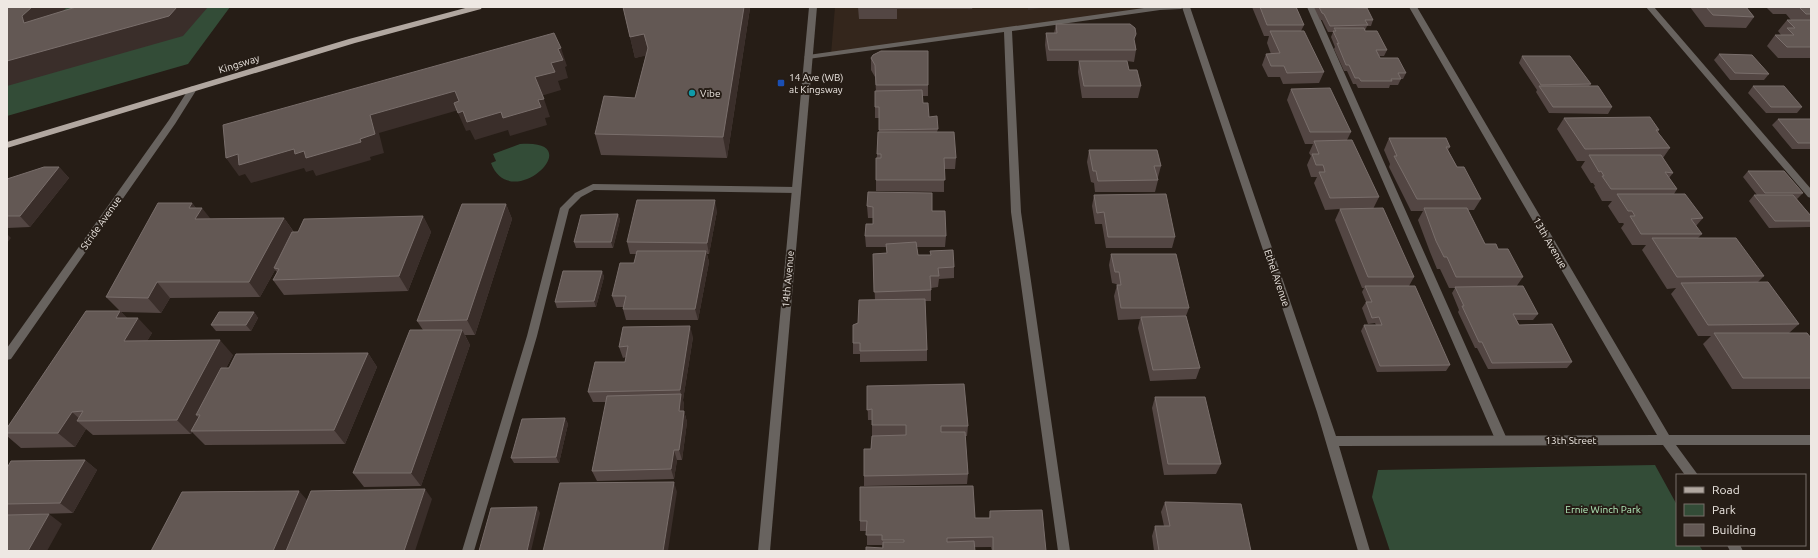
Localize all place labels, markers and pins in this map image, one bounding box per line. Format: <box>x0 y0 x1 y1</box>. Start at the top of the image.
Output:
place label: 14 Ave (WB) at Kingsway <box>789 72 843 95</box>
marker: 14 Ave (WB) at Kingsway <box>776 78 786 88</box>
marker: Vibe <box>687 88 697 98</box>
place label: Vibe <box>700 88 720 99</box>

